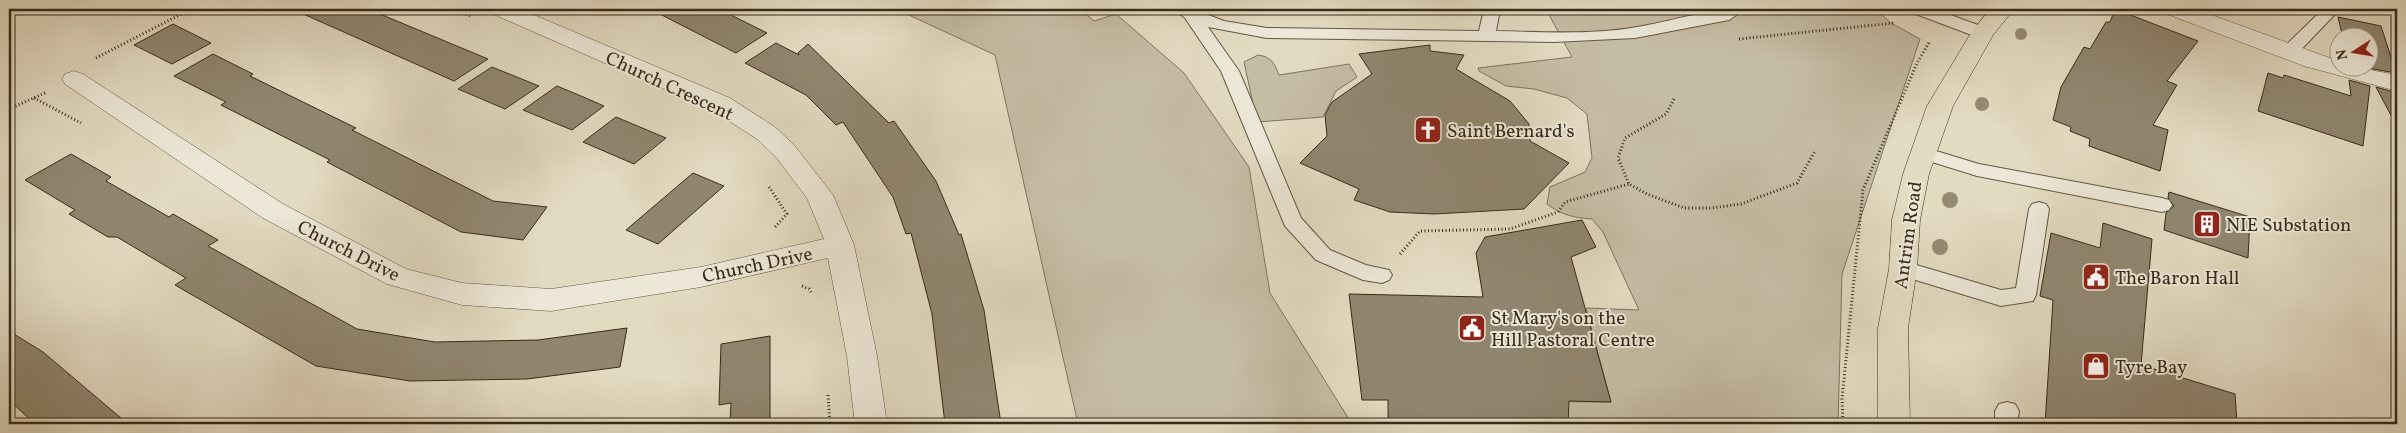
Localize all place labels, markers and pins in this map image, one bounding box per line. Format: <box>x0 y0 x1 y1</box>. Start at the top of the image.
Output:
church icon: Saint Bernard's <box>1413 115 1443 145</box>
place label: Saint Bernard's <box>1447 119 1575 145</box>
building icon: NIE Substation <box>2192 209 2222 239</box>
place label: NIE Substation <box>2226 213 2351 239</box>
public building icon: The Baron Hall <box>2081 262 2111 292</box>
place label: The Baron Hall <box>2115 266 2240 292</box>
place label: St Mary's on the Hill Pastoral Centre <box>1491 306 1655 354</box>
public building icon: St Mary's on the Hill Pastoral Centre <box>1457 313 1487 343</box>
shop icon: Tyre Bay <box>2081 351 2111 381</box>
place label: Tyre Bay <box>2115 355 2187 381</box>

